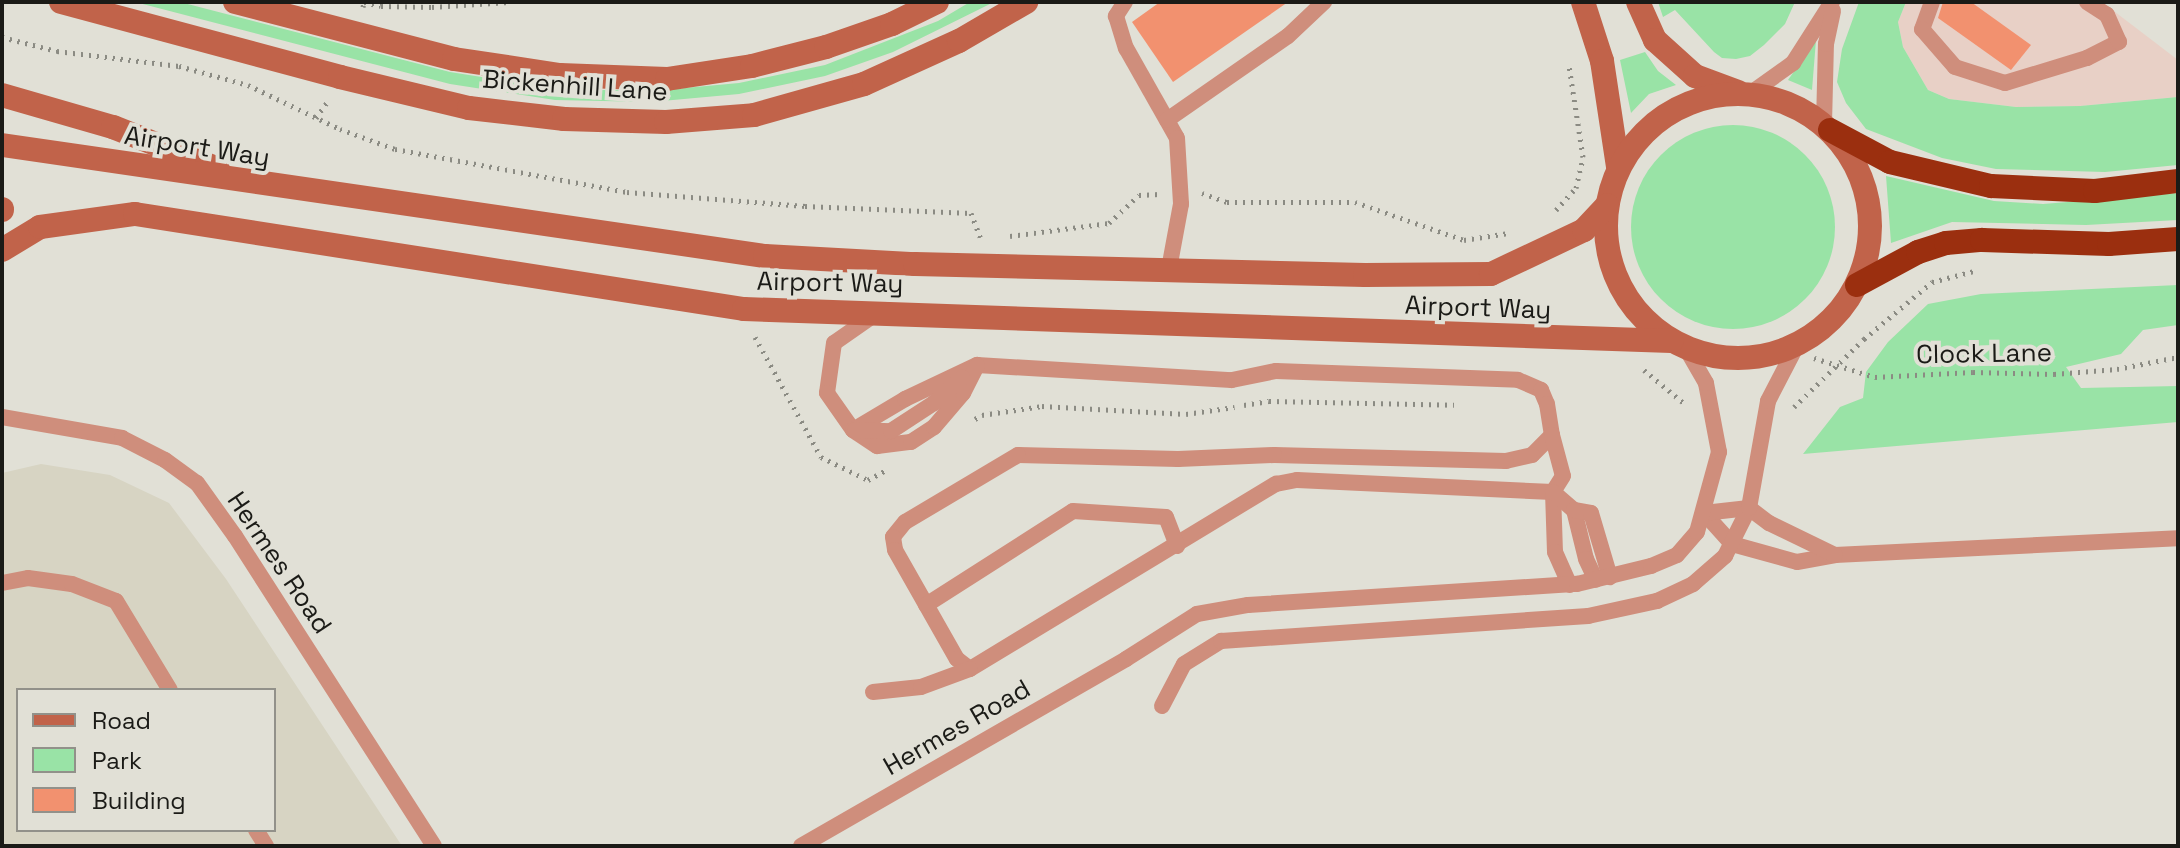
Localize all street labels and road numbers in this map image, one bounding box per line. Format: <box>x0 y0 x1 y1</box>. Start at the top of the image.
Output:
street label: Bickenhill Lane <box>481 64 669 108</box>
street label: Airport Way <box>122 120 272 174</box>
street label: Airport Way <box>756 266 904 300</box>
street label: Airport Way <box>1404 290 1552 326</box>
street label: Clock Lane <box>1916 337 2052 371</box>
street label: Hermes Road <box>220 486 338 640</box>
street label: Hermes Road <box>878 673 1036 783</box>

